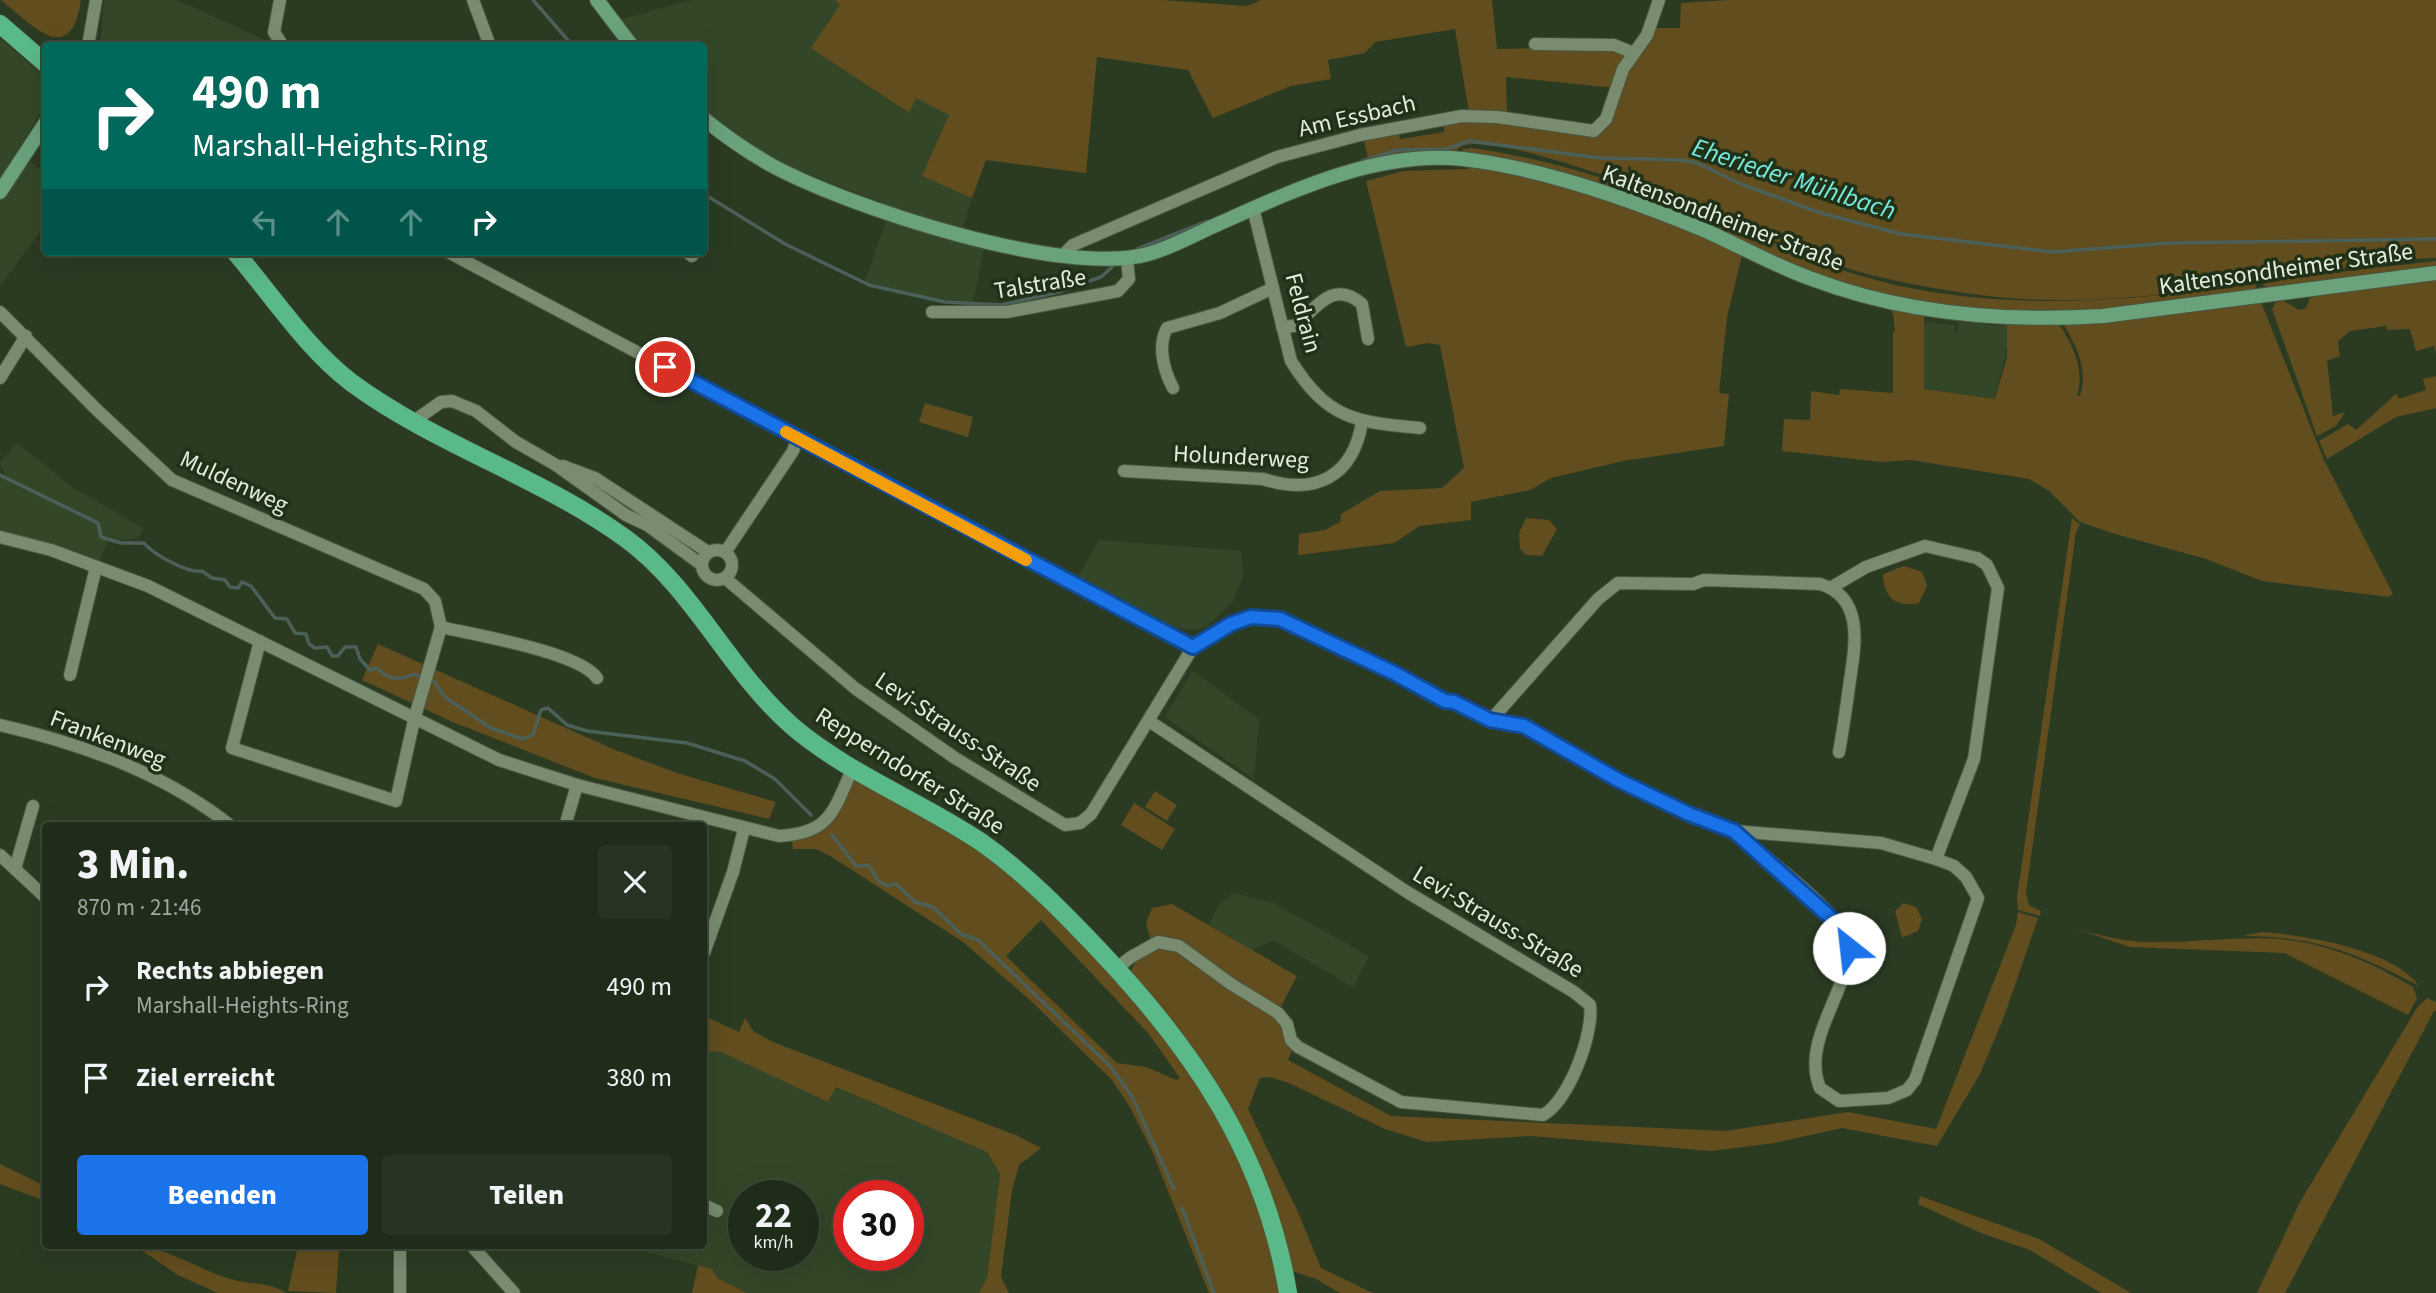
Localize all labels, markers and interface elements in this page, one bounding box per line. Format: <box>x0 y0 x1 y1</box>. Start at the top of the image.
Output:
text: 490 m <box>192 58 321 128</box>
icon: right <box>77 70 168 161</box>
street label: Am Essbach <box>1295 86 1419 146</box>
text: Marshall-Heights-Ring <box>192 123 488 169</box>
water label: Eherieder Mühlbach <box>1688 129 1900 229</box>
street label: Kaltensondheimer Straße <box>1597 156 1849 280</box>
icon: left <box>246 203 284 241</box>
icon: ahead <box>319 203 357 241</box>
icon: ahead <box>392 203 430 241</box>
icon: right <box>465 203 503 241</box>
street label: Kaltensondheimer Straße <box>2157 234 2415 304</box>
street label: Talstraße <box>992 259 1088 309</box>
street label: Feldrain <box>1276 269 1330 357</box>
pin <box>635 337 695 397</box>
icon: arrive <box>646 348 684 386</box>
street label: Holunderweg <box>1172 436 1310 478</box>
street label: Muldenweg <box>174 442 294 522</box>
street label: Levi-Strauss-Straße <box>868 663 1048 801</box>
street label: Repperndorfer Straße <box>808 698 1012 844</box>
street label: Frankenweg <box>45 701 171 777</box>
text: 3 Min. <box>77 835 189 895</box>
button: close <box>598 845 672 919</box>
street label: Levi-Strauss-Straße <box>1406 857 1590 987</box>
text: 870 m · 21:46 <box>77 891 201 924</box>
position arrow <box>1812 911 1886 985</box>
text: Rechts abbiegen <box>136 952 324 989</box>
icon: right <box>77 968 115 1006</box>
text: 490 m <box>606 968 672 1005</box>
text: Marshall-Heights-Ring <box>136 989 348 1022</box>
icon: arrive <box>77 1059 115 1097</box>
text: Ziel erreicht <box>136 1059 275 1096</box>
text: 380 m <box>606 1059 672 1096</box>
button: Beenden <box>77 1155 368 1235</box>
button: Teilen <box>382 1155 672 1235</box>
speed limit sign: 30 <box>833 1180 924 1271</box>
text: 22 <box>755 1191 792 1241</box>
text: km/h <box>754 1230 793 1255</box>

